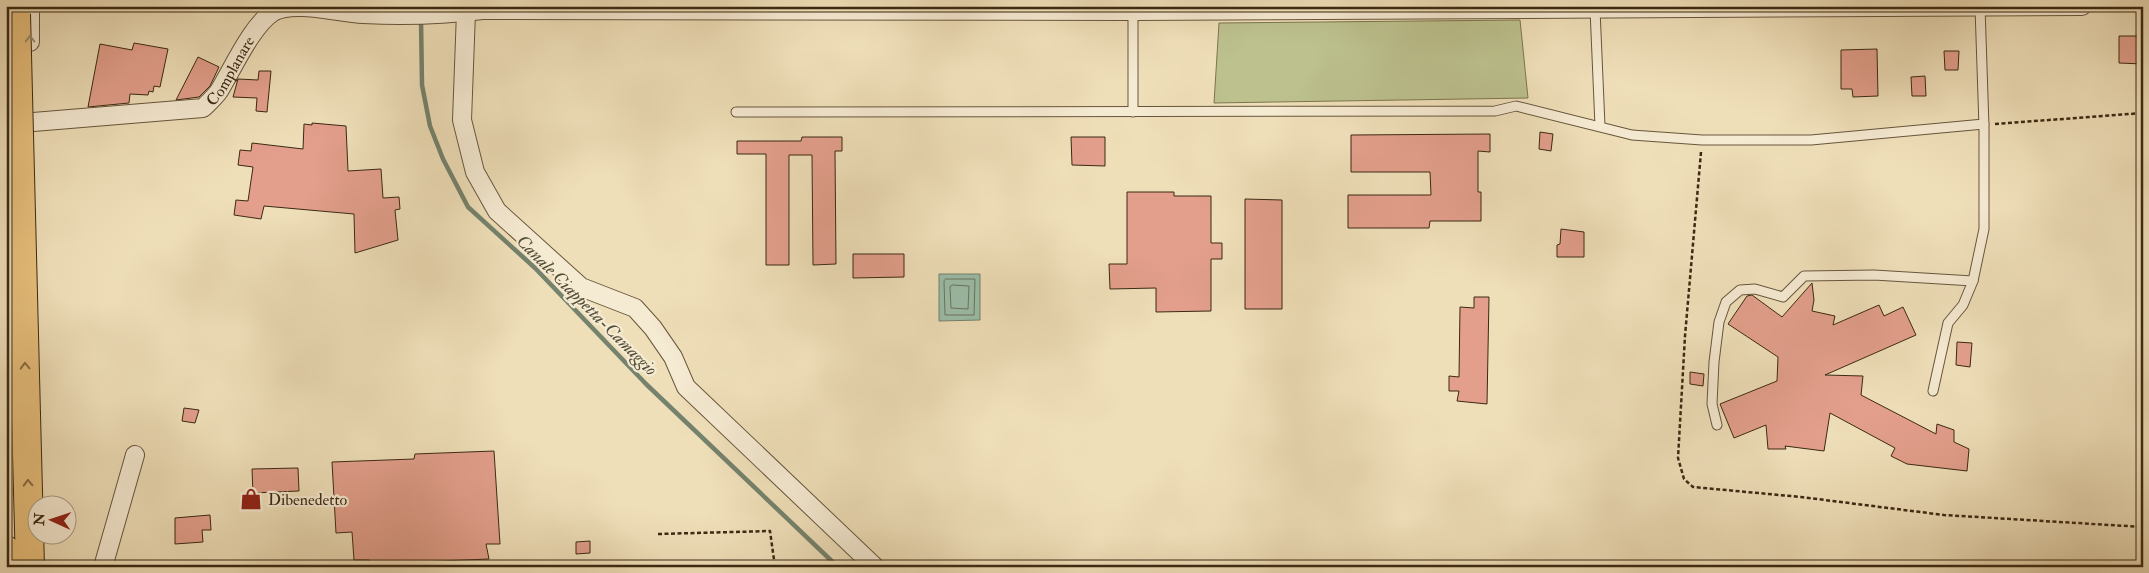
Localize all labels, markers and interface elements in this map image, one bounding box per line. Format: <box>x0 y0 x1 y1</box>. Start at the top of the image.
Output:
street label: Complanare <box>202 32 259 111</box>
one-way arrow <box>25 34 35 42</box>
water label: Canale Ciappetta-Camaggio <box>511 230 662 381</box>
one-way arrow <box>20 362 30 370</box>
one-way arrow <box>23 479 34 487</box>
shop icon: Dibenedetto <box>238 486 264 512</box>
place label: Dibenedetto <box>268 490 348 510</box>
north arrow <box>28 496 78 546</box>
text: N <box>31 512 48 527</box>

